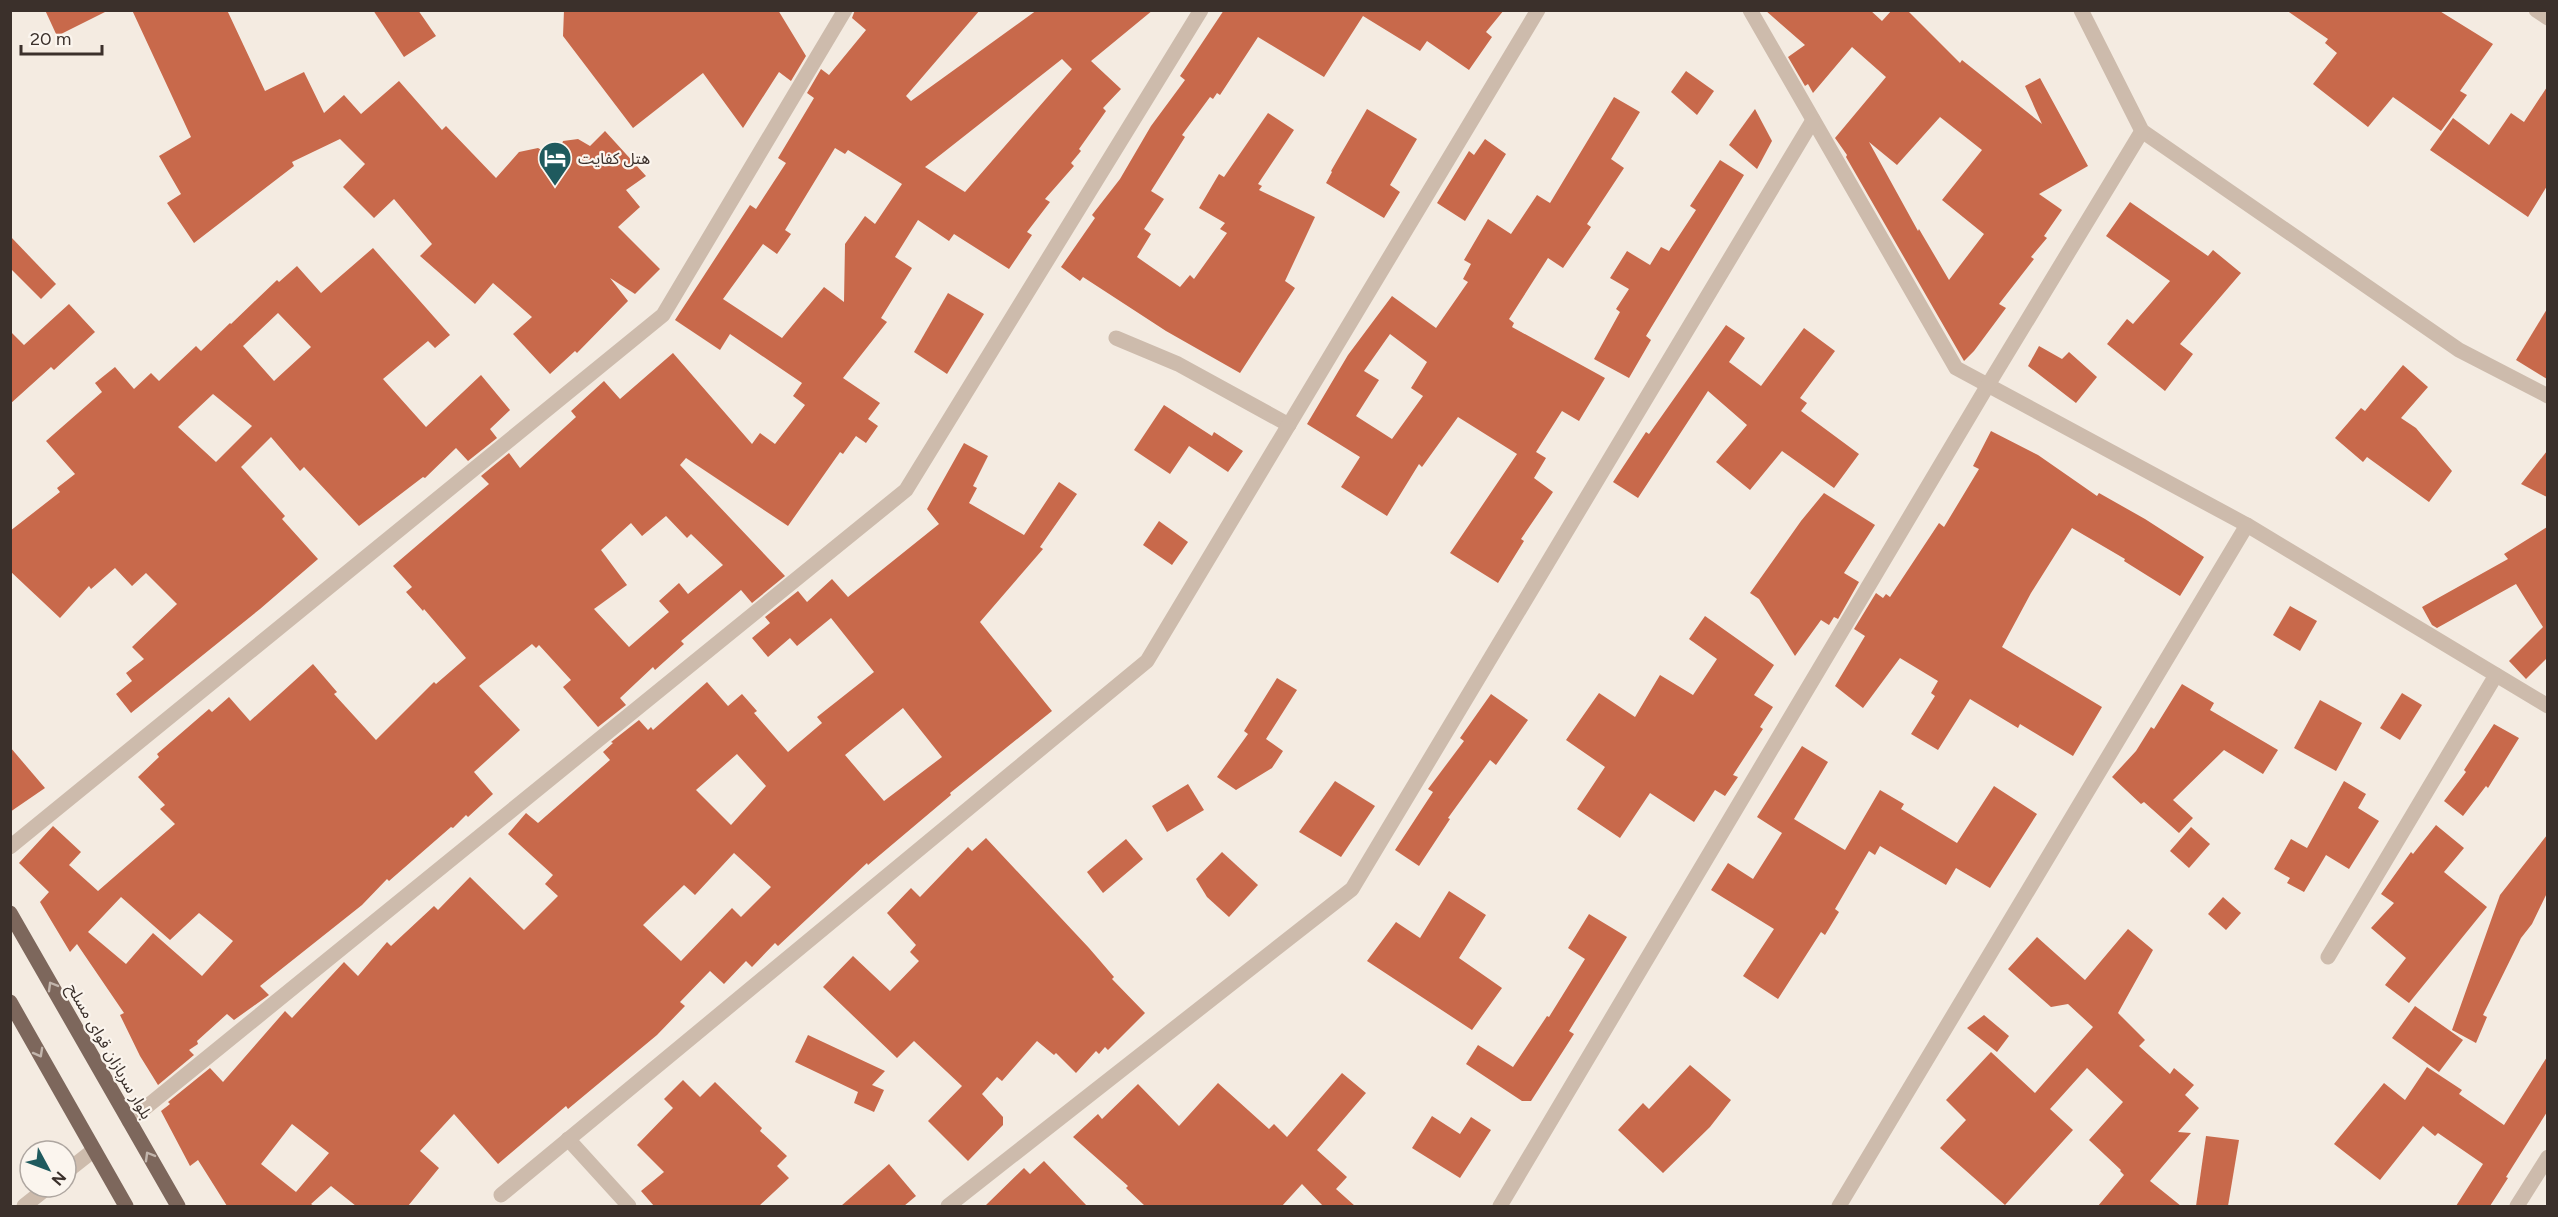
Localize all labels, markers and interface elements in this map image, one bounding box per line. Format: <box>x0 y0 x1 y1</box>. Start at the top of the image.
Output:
scale bar <box>21 18 102 56</box>
text: 20 m <box>30 28 71 50</box>
hotel icon: هتل کفایت <box>537 140 573 187</box>
place label: هتل کفایت <box>578 149 650 168</box>
street label: بلوار سربازان قوای مسلح <box>60 980 156 1124</box>
one-way arrow <box>48 982 59 992</box>
one-way arrow <box>32 1047 43 1057</box>
north arrow <box>18 1139 78 1199</box>
one-way arrow <box>145 1152 156 1162</box>
text: N <box>48 1168 70 1189</box>

